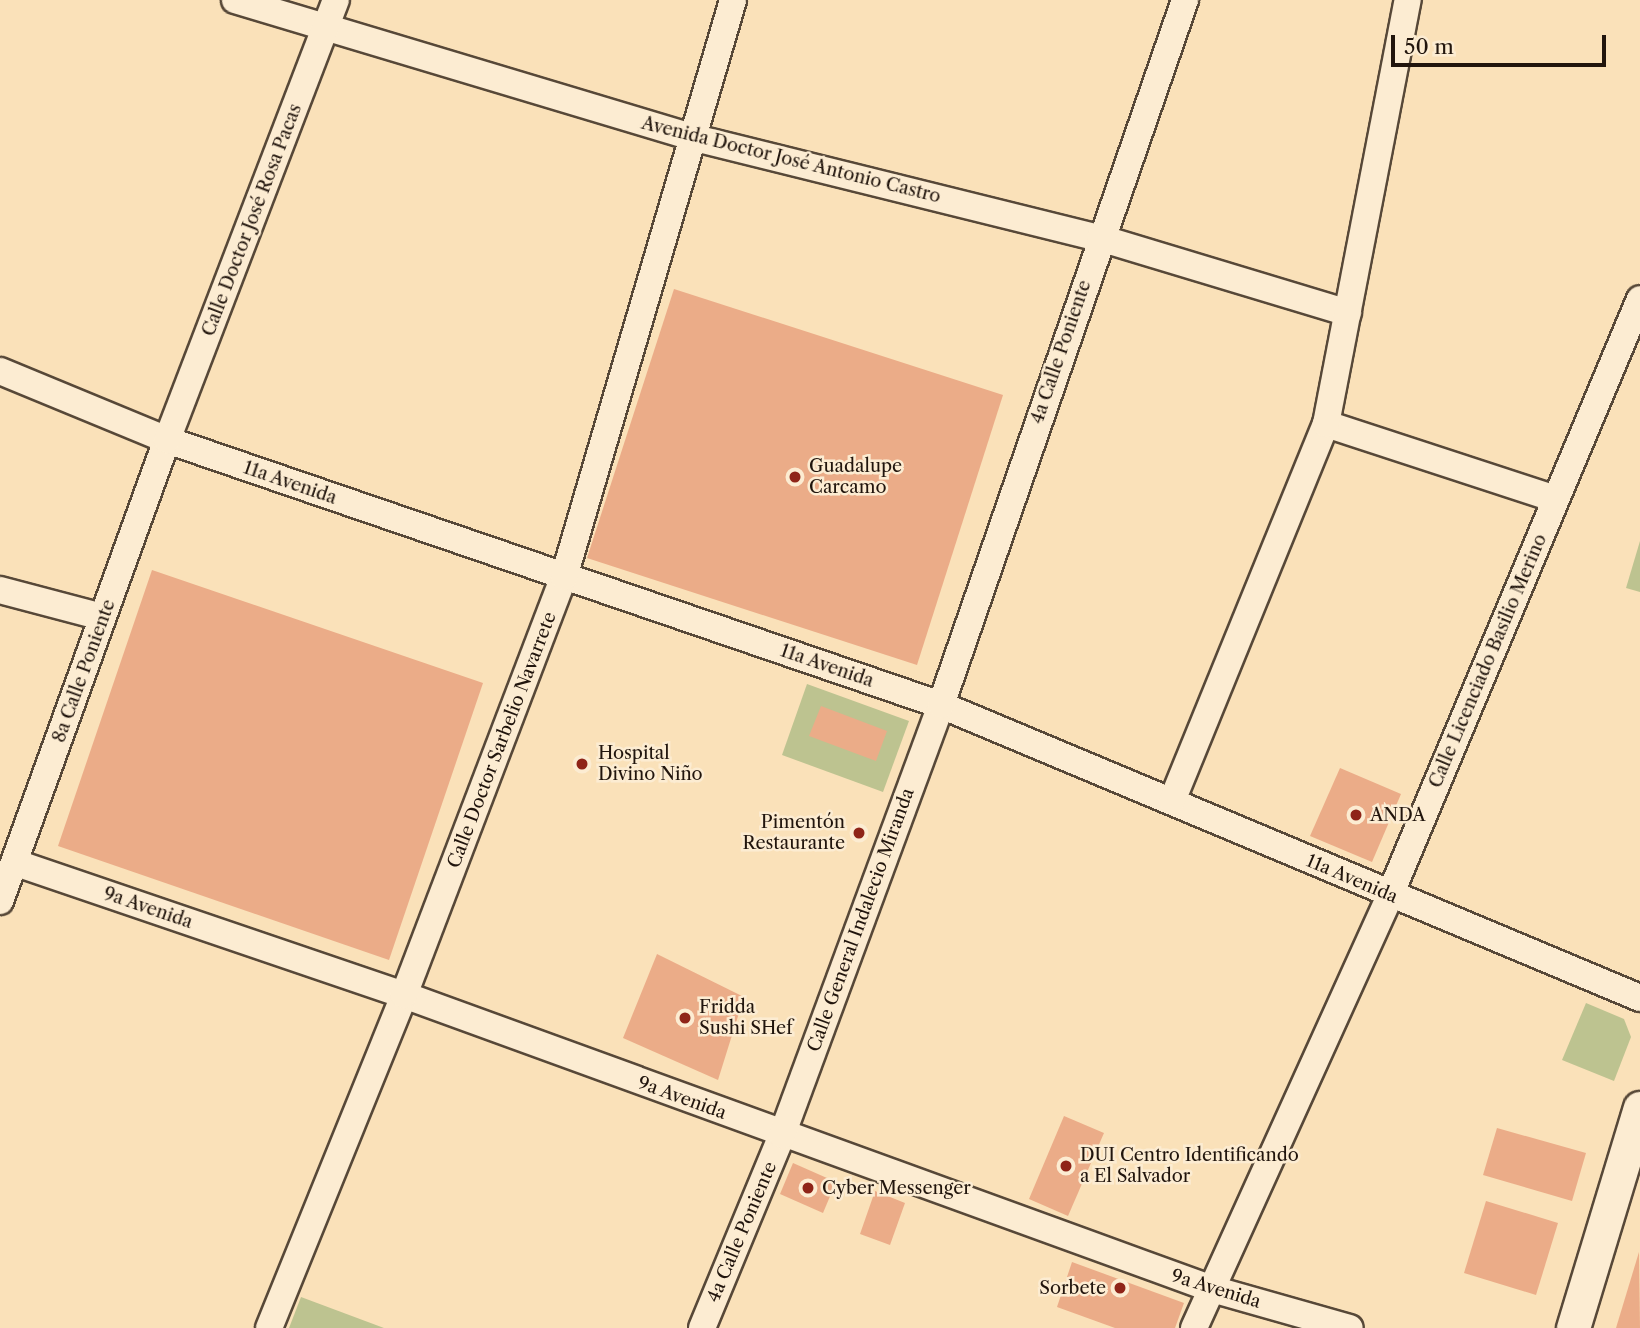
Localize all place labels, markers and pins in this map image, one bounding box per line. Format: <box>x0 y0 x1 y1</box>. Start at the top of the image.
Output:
place label: Guadalupe Carcamo <box>809 456 902 498</box>
marker: Guadalupe Carcamo <box>787 469 803 485</box>
place label: Hospital Divino Niño <box>598 743 702 786</box>
marker: Hospital Divino Niño <box>572 754 592 774</box>
place label: ANDA <box>1370 804 1426 826</box>
marker: ANDA <box>1348 807 1364 823</box>
place label: Pimentón Restaurante <box>742 812 845 854</box>
marker: Pimentón Restaurante <box>851 825 867 841</box>
place label: Fridda Sushi SHef <box>699 997 793 1040</box>
marker: Fridda Sushi SHef <box>677 1010 693 1026</box>
place label: DUI Centro Identificando a El Salvador <box>1080 1145 1299 1188</box>
marker: DUI Centro Identificando a El Salvador <box>1058 1158 1074 1174</box>
place label: Cyber Messenger <box>822 1177 971 1199</box>
marker: Cyber Messenger <box>800 1180 816 1196</box>
place label: Sorbete <box>1039 1277 1106 1299</box>
marker: Sorbete <box>1112 1280 1128 1296</box>

